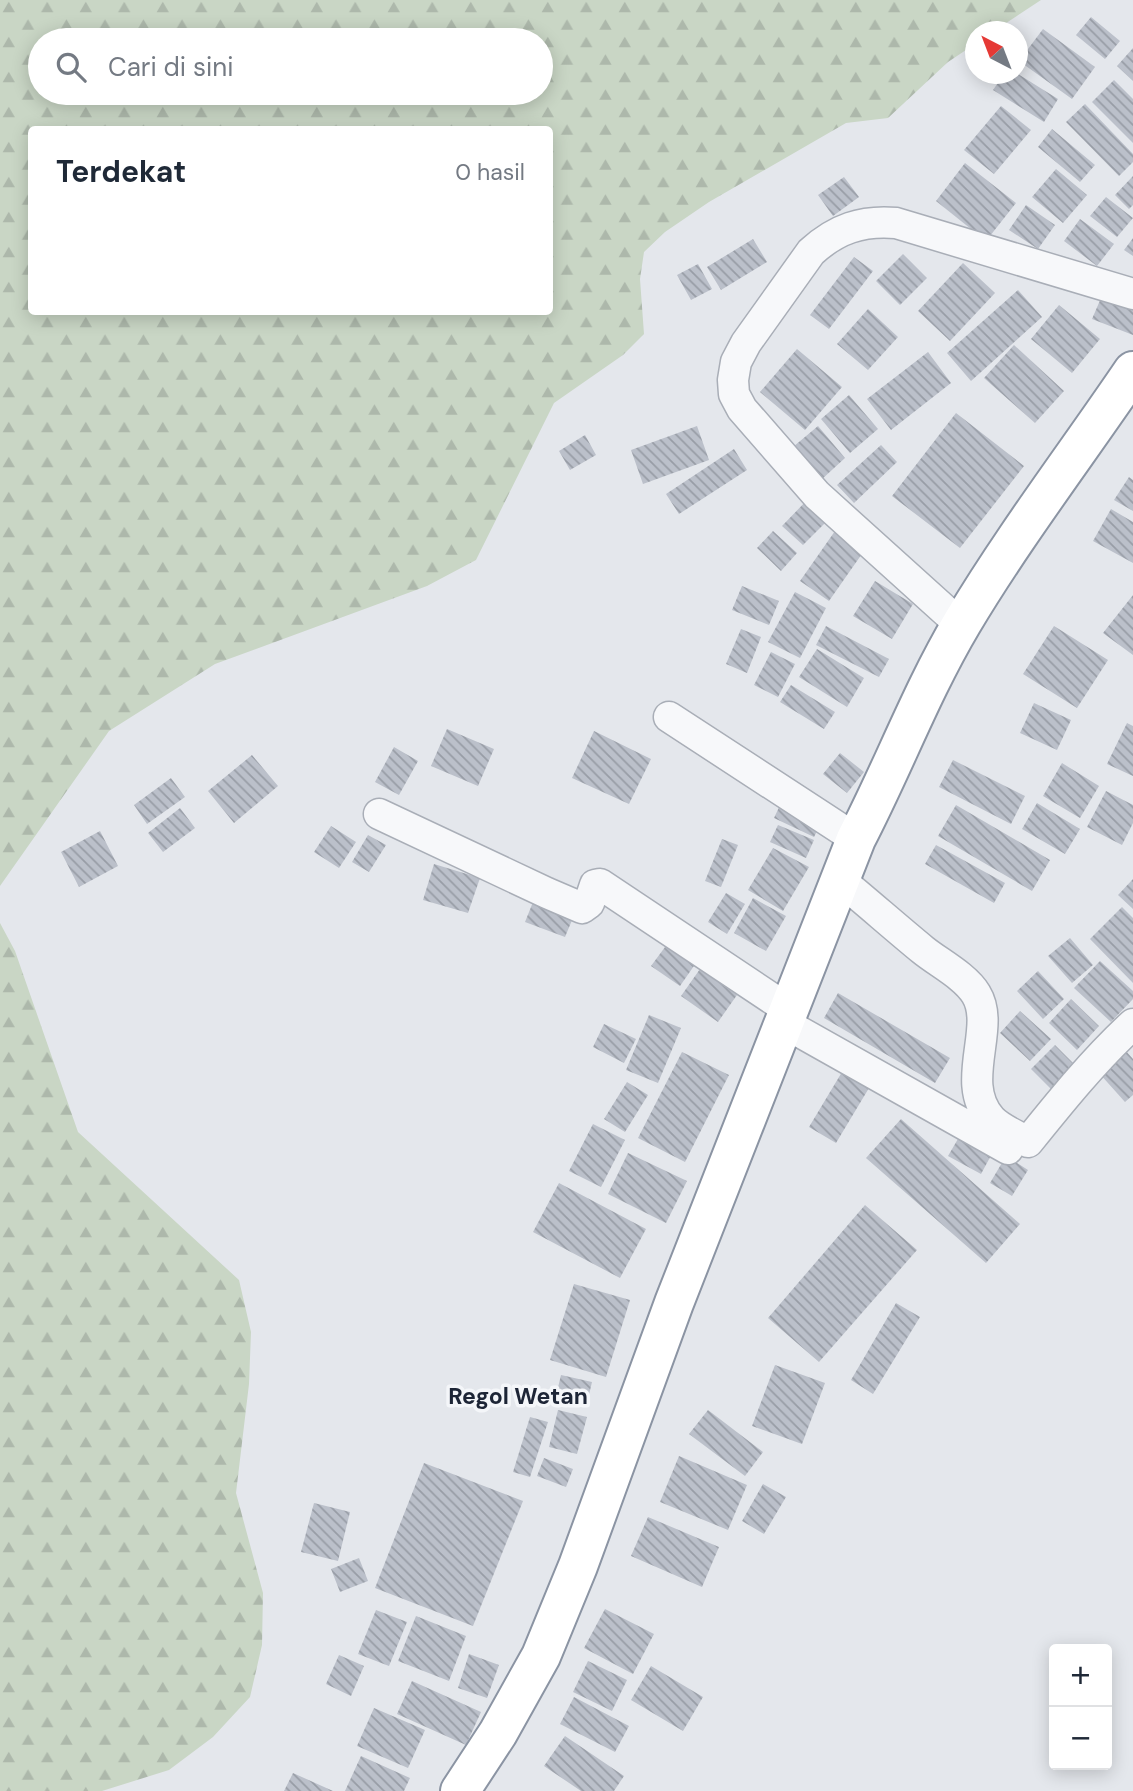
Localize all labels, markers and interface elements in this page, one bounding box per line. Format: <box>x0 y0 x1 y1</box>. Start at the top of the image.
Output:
north arrow <box>965 21 1028 84</box>
search box <box>28 28 553 105</box>
icon: search <box>52 48 90 86</box>
text: Cari di sini <box>108 50 233 84</box>
text: Terdekat <box>56 152 186 191</box>
text: 0 hasil <box>455 157 525 187</box>
district label: Regol Wetan <box>448 1381 588 1411</box>
map controls <box>1049 1644 1112 1770</box>
button: + <box>1049 1644 1112 1707</box>
button: − <box>1049 1707 1112 1770</box>

